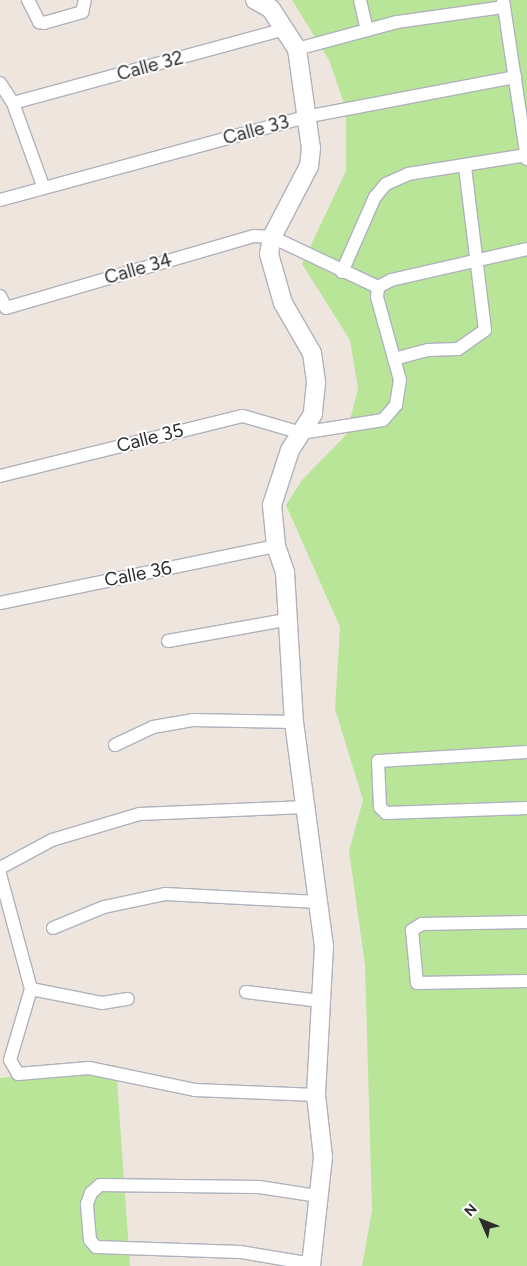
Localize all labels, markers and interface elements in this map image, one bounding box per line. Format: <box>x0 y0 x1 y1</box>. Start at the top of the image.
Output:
street label: Calle 32 <box>114 46 186 86</box>
street label: Calle 33 <box>220 110 292 150</box>
street label: Calle 34 <box>102 249 174 289</box>
street label: Calle 35 <box>114 419 186 457</box>
street label: Calle 36 <box>102 556 174 592</box>
north arrow <box>457 1196 507 1246</box>
text: N <box>461 1200 481 1220</box>

